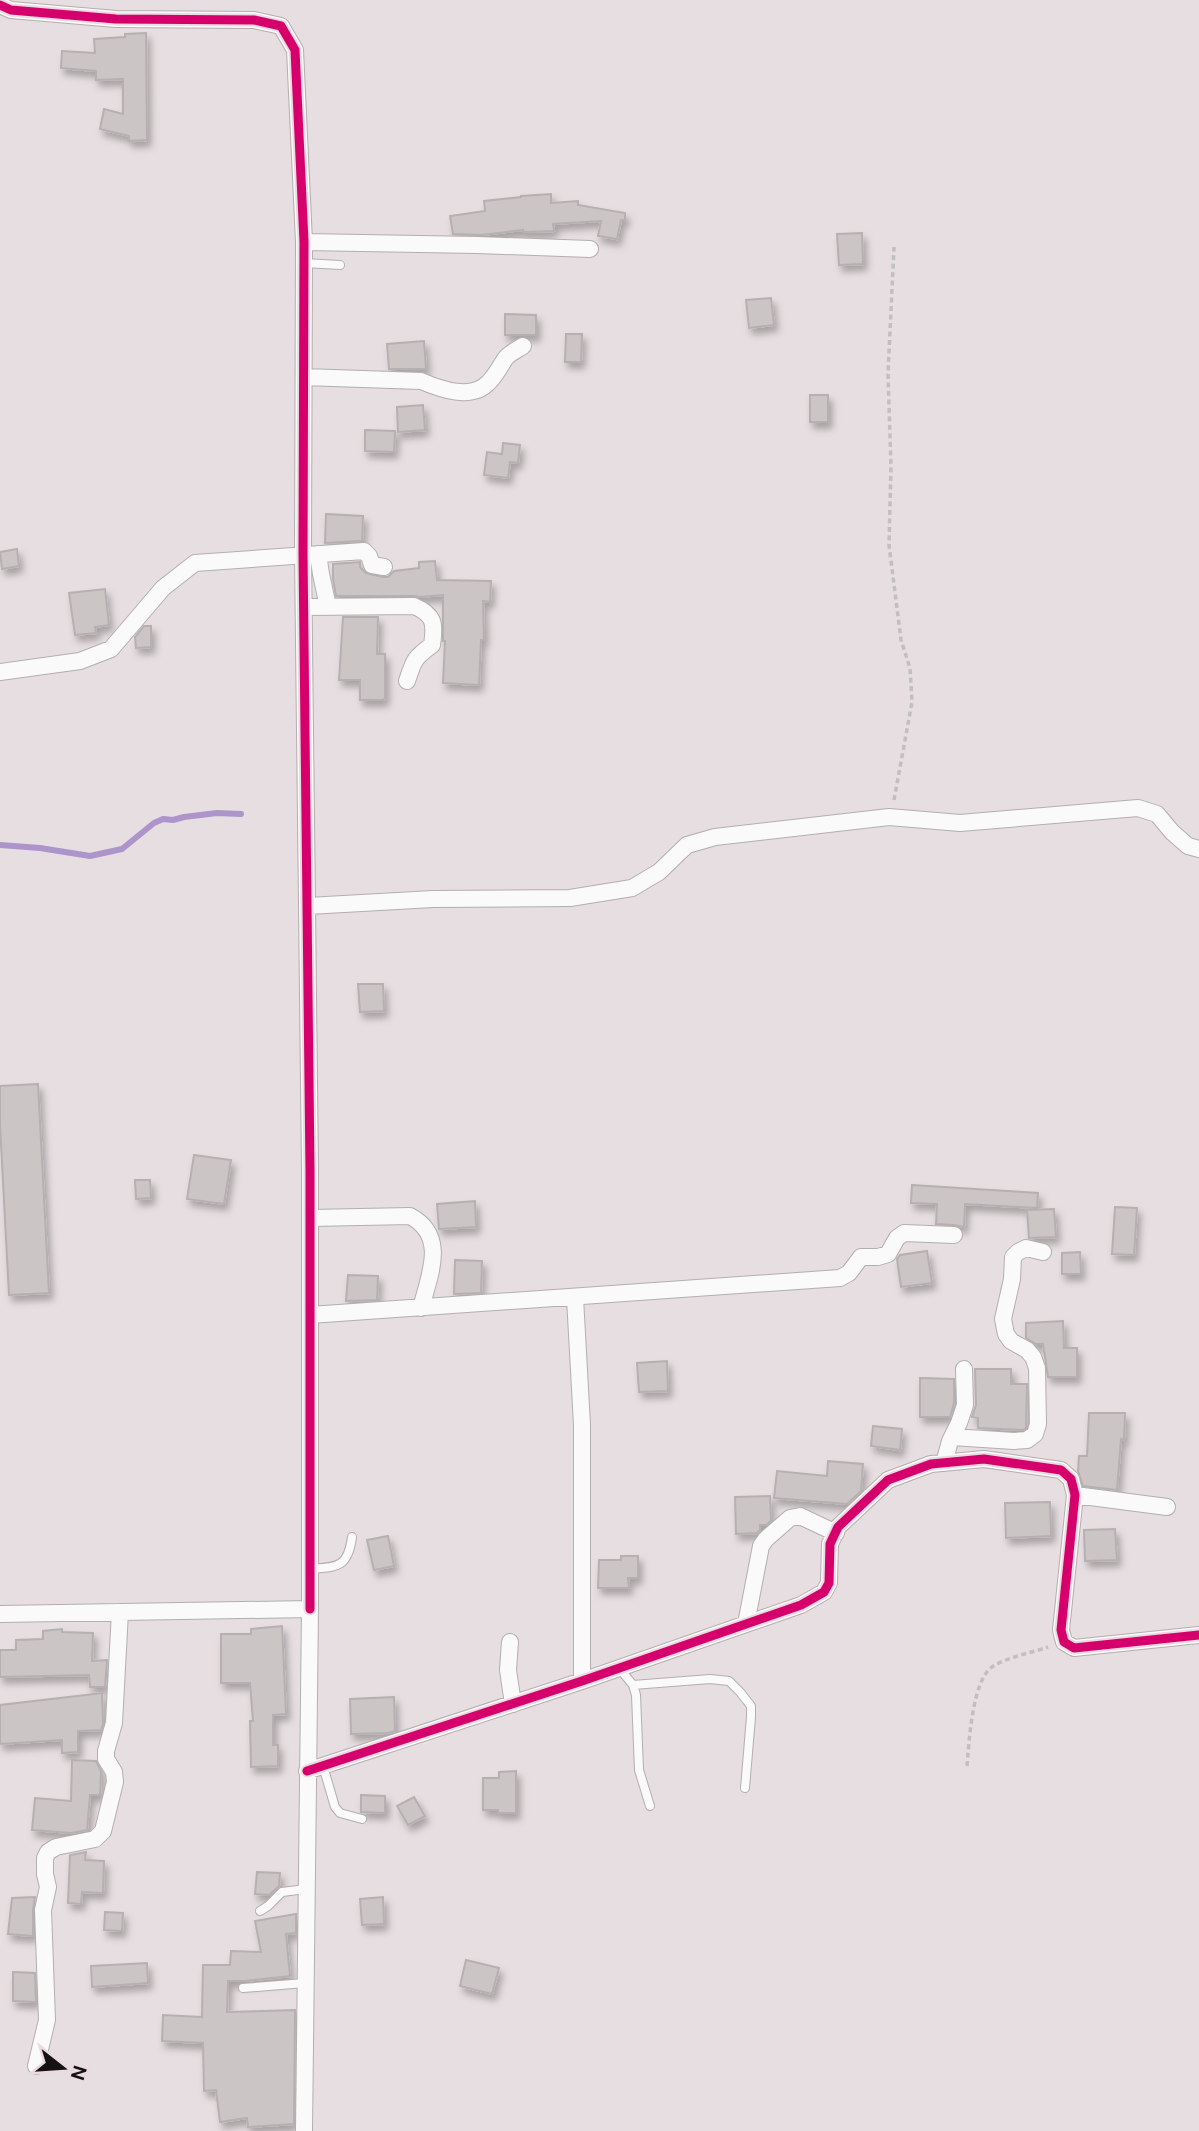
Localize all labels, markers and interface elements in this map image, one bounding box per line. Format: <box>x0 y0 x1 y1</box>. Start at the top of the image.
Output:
north arrow <box>28 2033 98 2103</box>
text: N <box>65 2063 93 2083</box>

